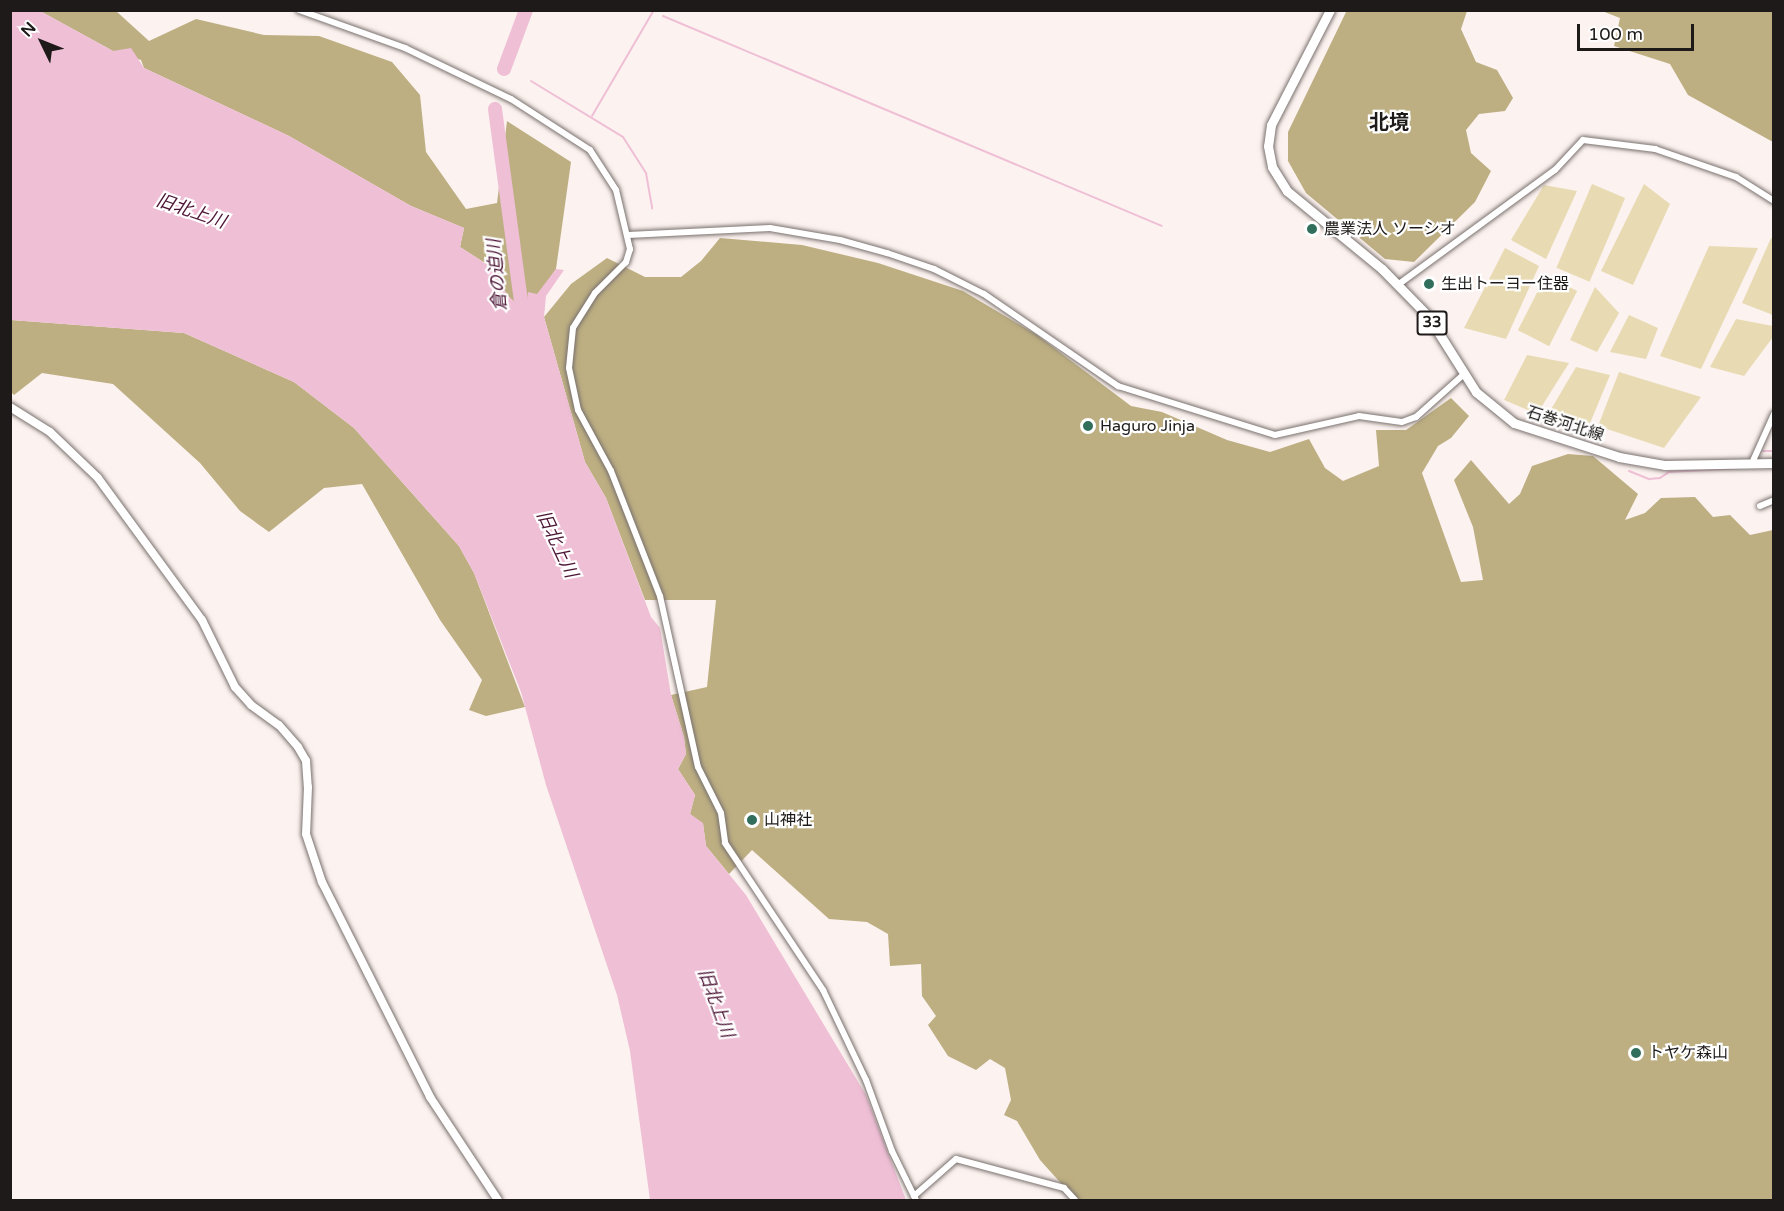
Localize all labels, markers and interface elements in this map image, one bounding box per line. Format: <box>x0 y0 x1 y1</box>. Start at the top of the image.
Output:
north arrow <box>12 12 72 72</box>
scale bar <box>1580 12 1697 50</box>
text: N <box>17 18 41 41</box>
text: 100 m <box>1588 23 1643 45</box>
district label: 北境 <box>1369 111 1409 135</box>
water label: 旧北上川 <box>153 189 229 233</box>
place label: 農業法人 ソーシオ <box>1324 219 1456 239</box>
marker: 農業法人 ソーシオ <box>1305 222 1319 236</box>
water label: 倉の迫川 <box>483 238 511 312</box>
place label: 生出トーヨー住器 <box>1441 274 1569 294</box>
marker: 生出トーヨー住器 <box>1422 277 1436 291</box>
road number: 33 <box>1416 311 1448 335</box>
street label: 石巻河北線 <box>1524 403 1606 445</box>
place label: Haguro Jinja <box>1100 416 1195 436</box>
marker: Haguro Jinja <box>1081 419 1095 433</box>
water label: 旧北上川 <box>532 507 582 581</box>
place label: 山神社 <box>764 810 812 830</box>
marker: 山神社 <box>745 813 759 827</box>
water label: 旧北上川 <box>694 965 738 1041</box>
place label: トヤケ森山 <box>1648 1043 1728 1063</box>
marker: トヤケ森山 <box>1629 1046 1643 1060</box>

